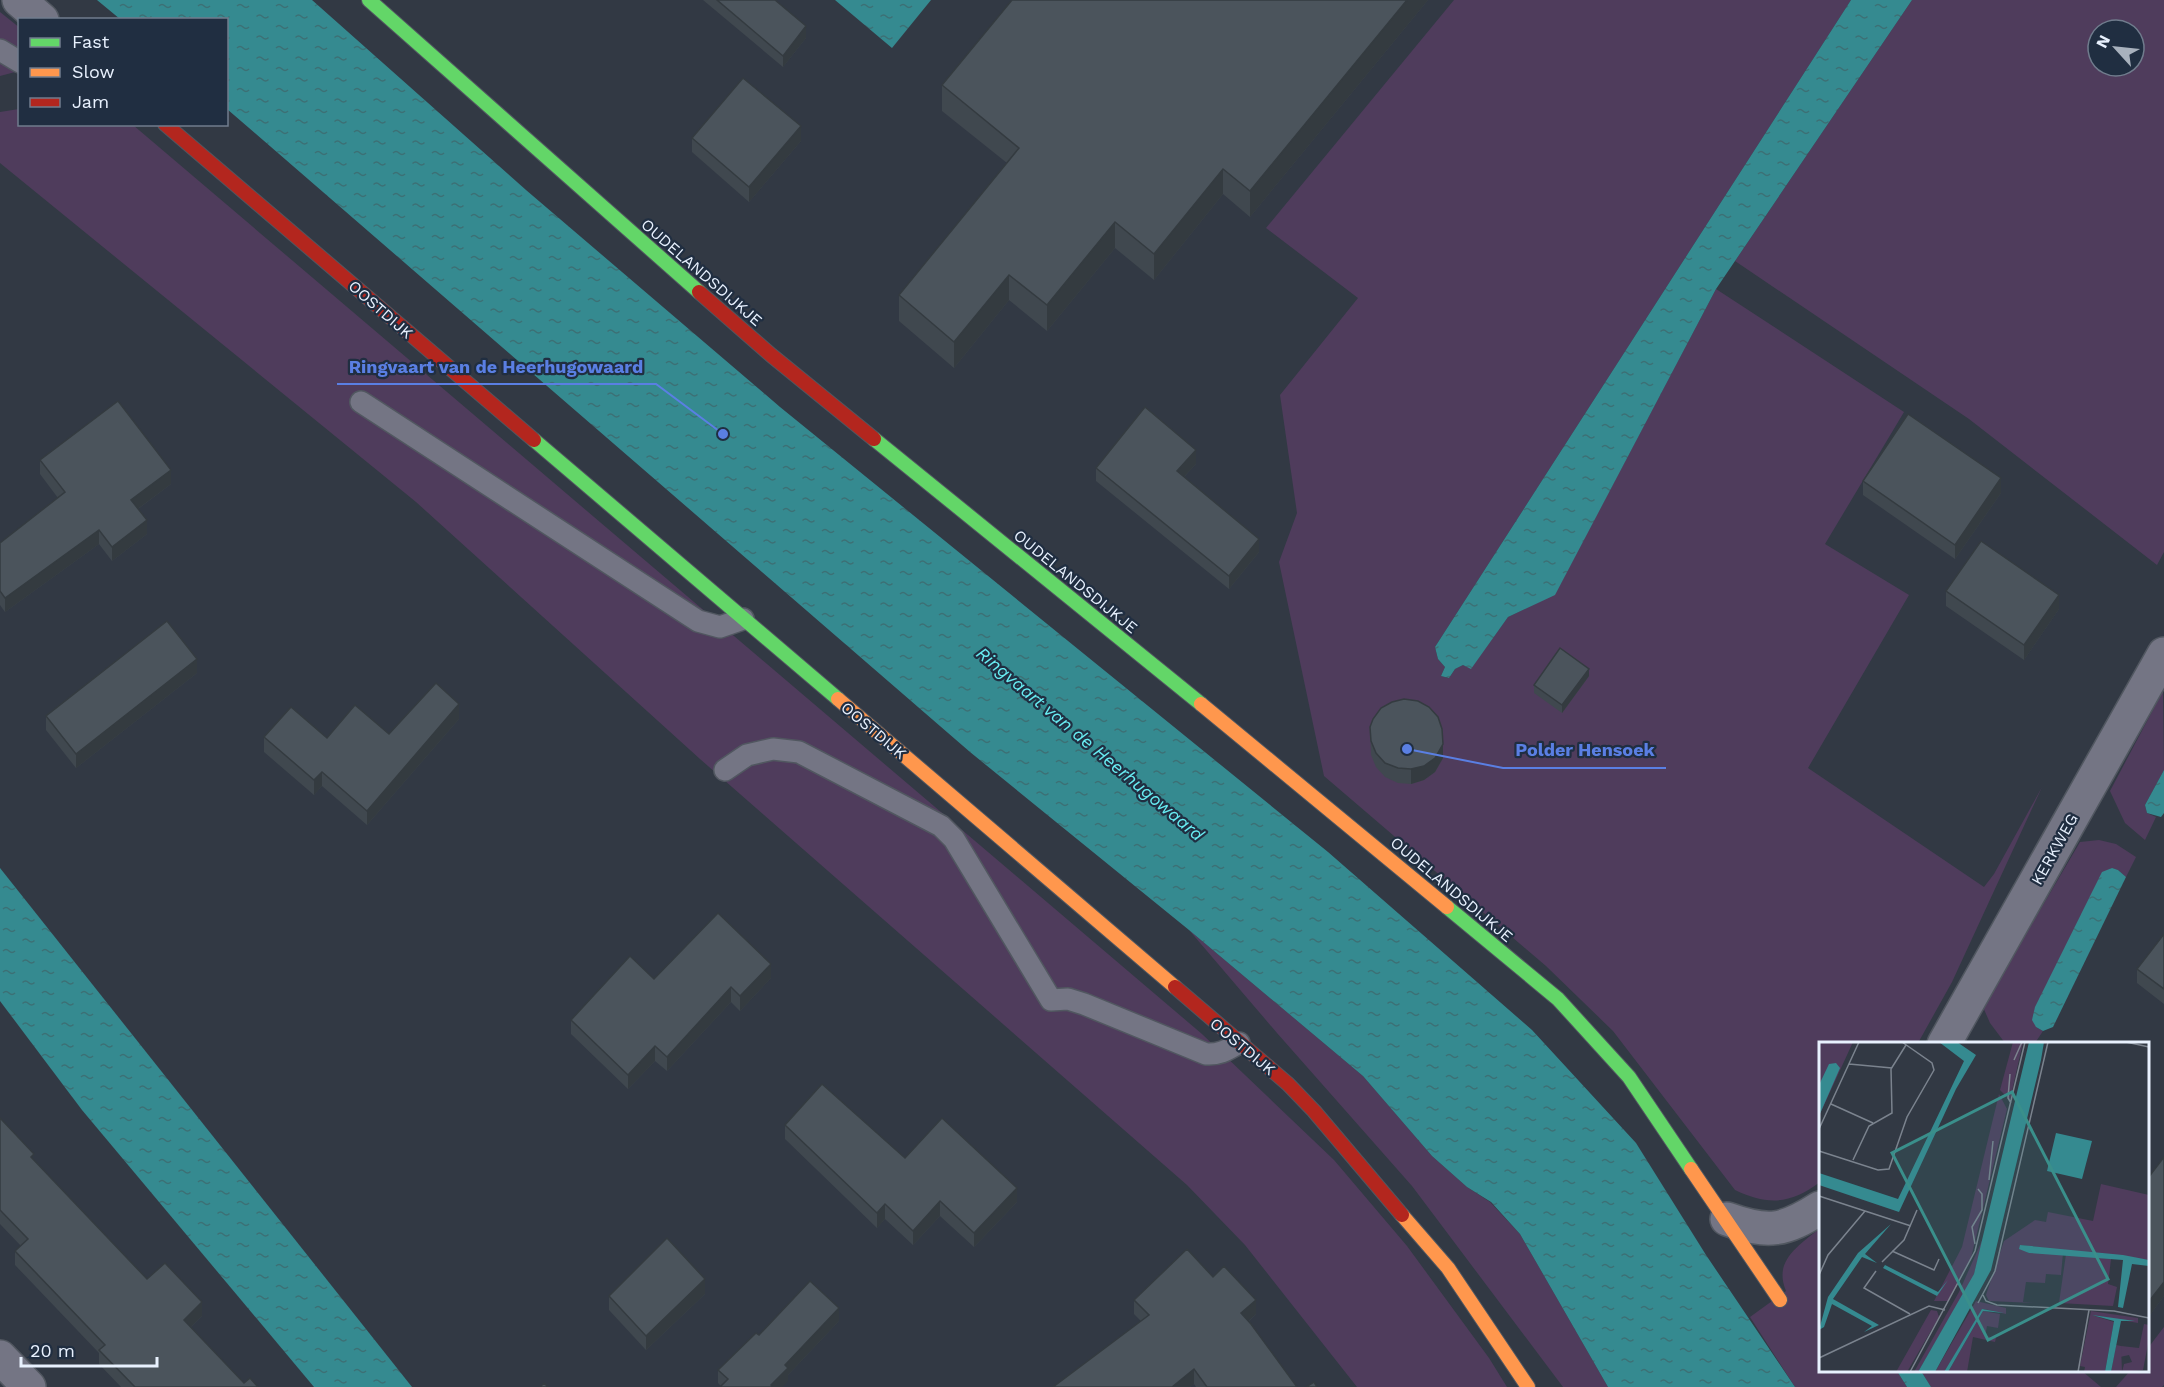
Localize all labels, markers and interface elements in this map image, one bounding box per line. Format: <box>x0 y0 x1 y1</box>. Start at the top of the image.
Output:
legend <box>18 18 228 126</box>
north arrow <box>2086 18 2146 78</box>
text: Fast <box>72 31 110 52</box>
text: N <box>2092 32 2114 51</box>
text: Slow <box>72 61 115 82</box>
text: Jam <box>72 91 109 112</box>
street label: OUDELANDSDIJKJE <box>637 215 766 330</box>
street label: OOSTDIJK <box>345 276 417 343</box>
callout: Ringvaart van de Heerhugowaard <box>337 348 656 384</box>
text: Ringvaart van de Heerhugowaard <box>349 356 643 377</box>
street label: OUDELANDSDIJKJE <box>1010 526 1141 637</box>
water label: Ringvaart van de Heerhugowaard <box>972 642 1209 846</box>
street label: OOSTDIJK <box>837 698 911 763</box>
callout: Polder Hensoek <box>1503 732 1666 768</box>
text: Polder Hensoek <box>1515 739 1656 760</box>
street label: KERKWEG <box>2027 810 2082 888</box>
street label: OUDELANDSDIJKJE <box>1387 833 1517 946</box>
street label: OOSTDIJK <box>1206 1014 1280 1079</box>
inset map <box>1819 1042 2149 1372</box>
scale bar <box>21 1330 158 1368</box>
text: 20 m <box>30 1340 75 1361</box>

